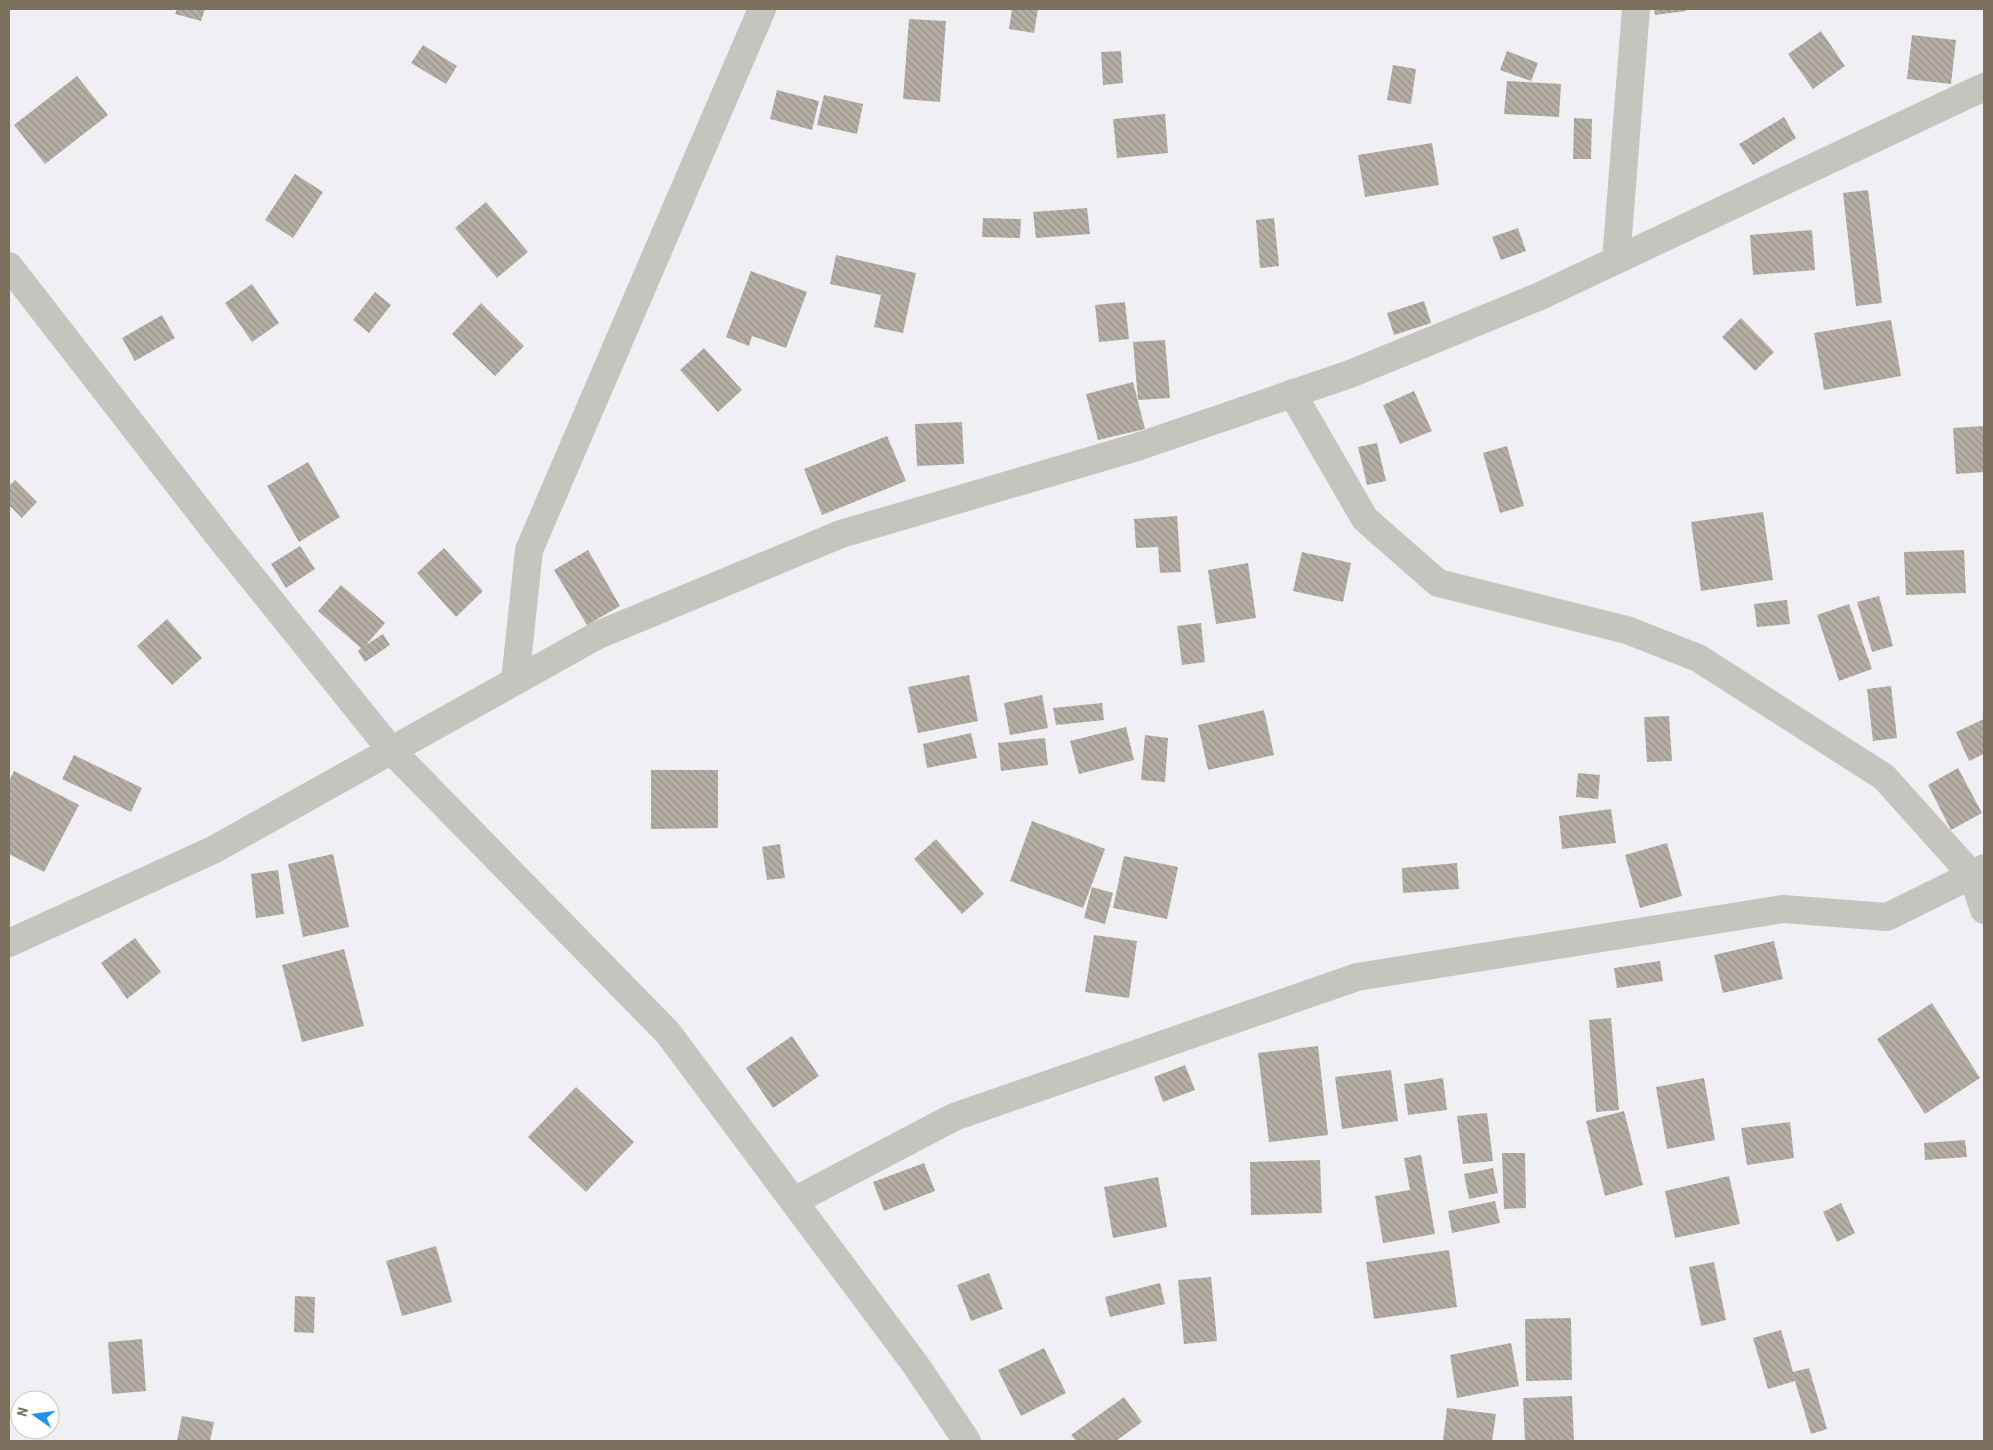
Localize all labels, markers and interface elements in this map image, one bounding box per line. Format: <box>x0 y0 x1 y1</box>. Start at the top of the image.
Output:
north arrow <box>10 1390 60 1440</box>
text: N <box>14 1406 31 1418</box>

